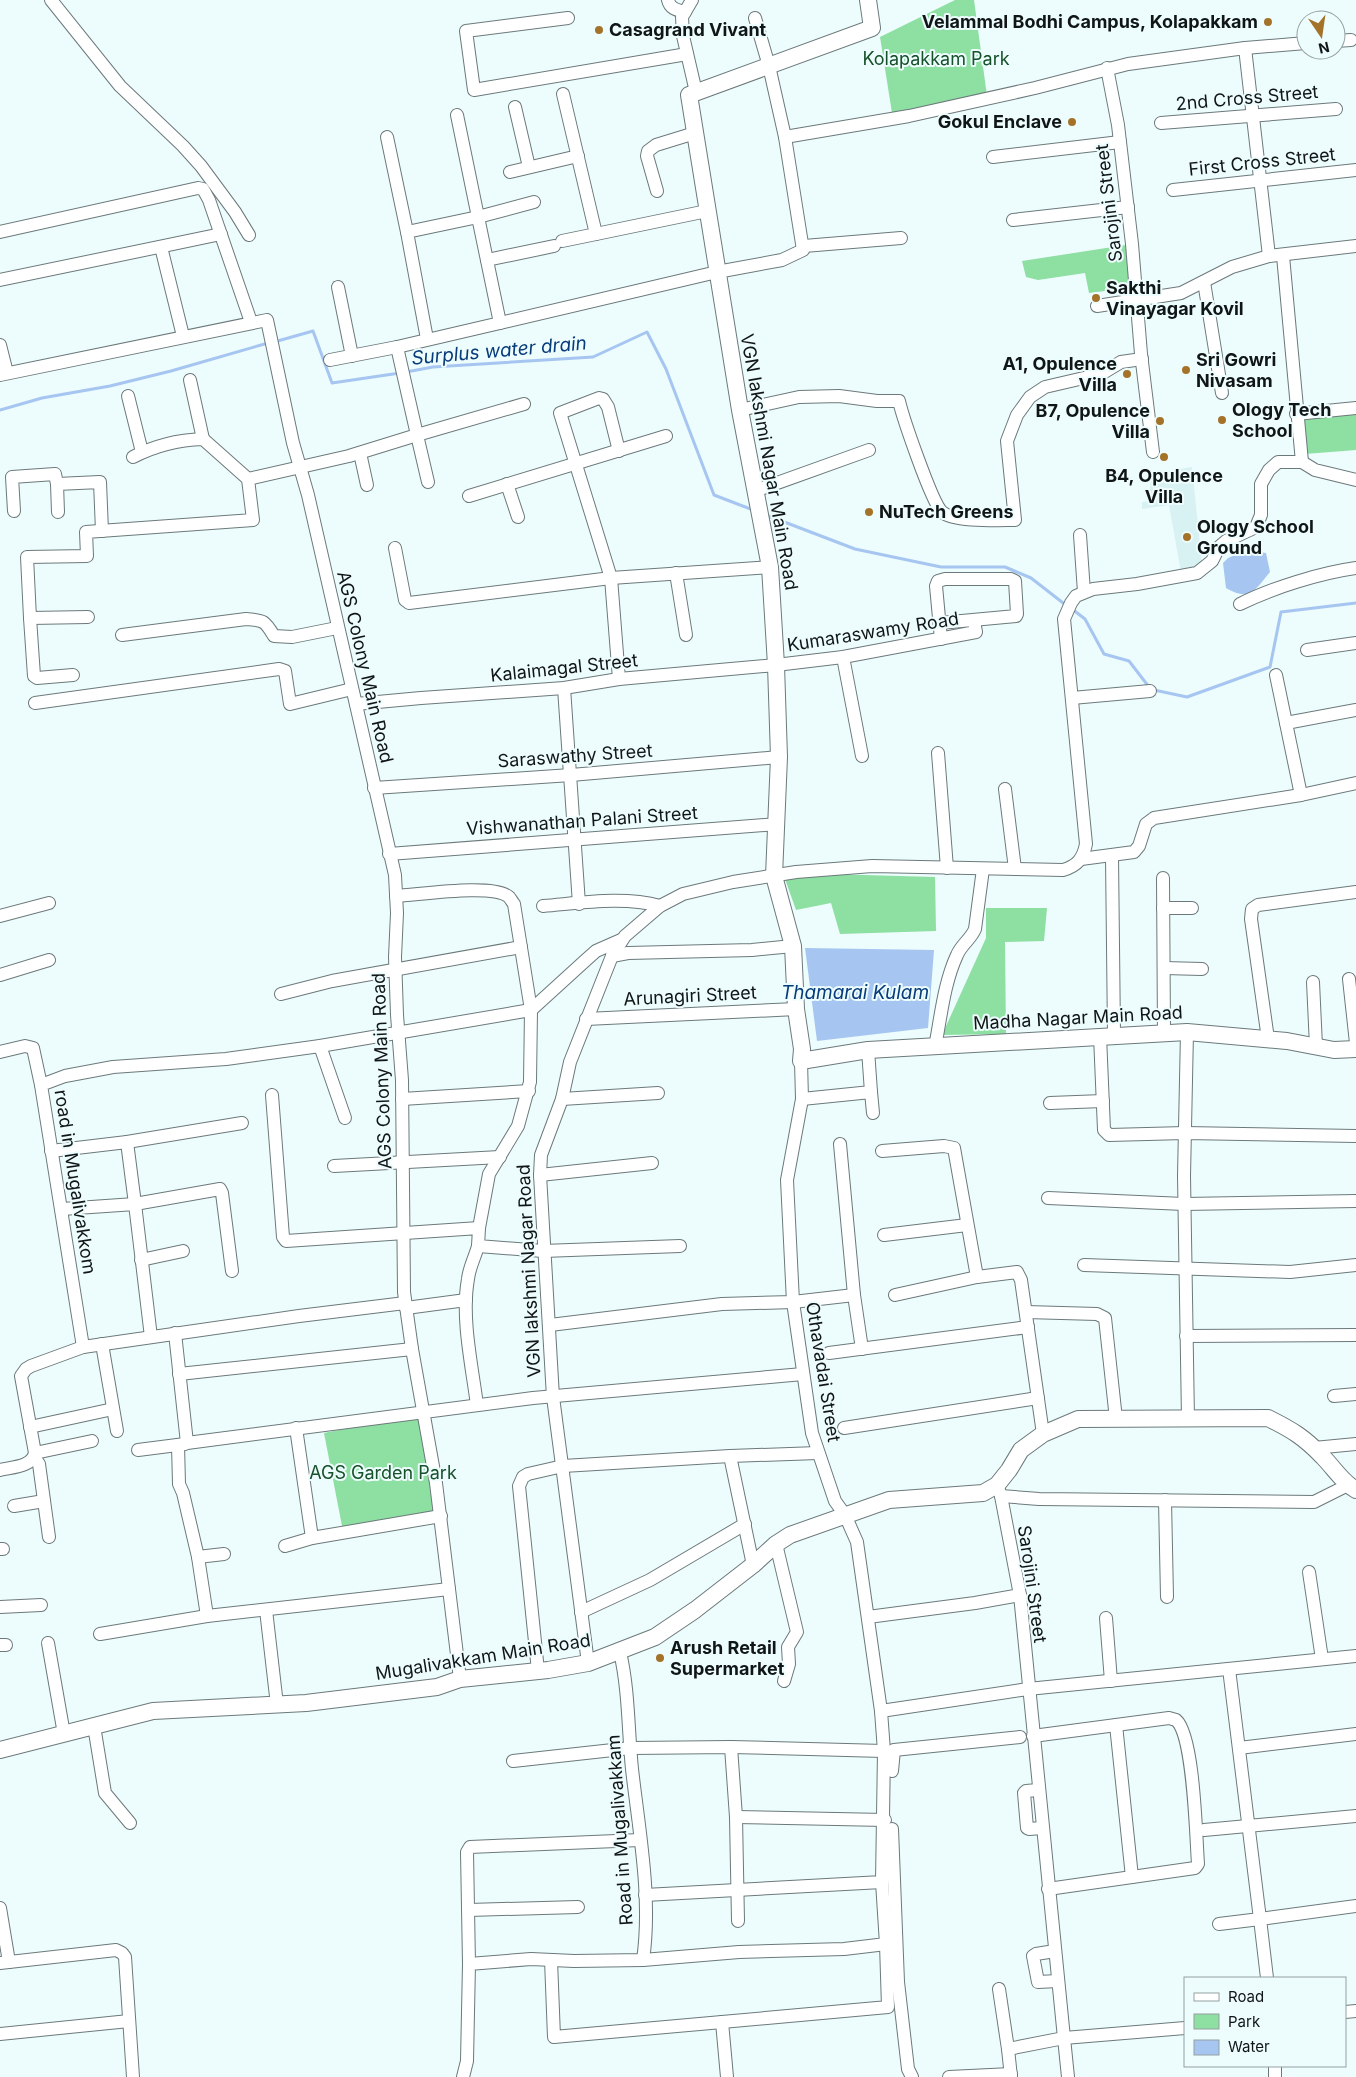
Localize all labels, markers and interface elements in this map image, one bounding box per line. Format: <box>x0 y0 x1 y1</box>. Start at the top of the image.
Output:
north arrow <box>1296 10 1346 60</box>
place label: Velammal Bodhi Campus, Kolapakkam <box>922 11 1258 32</box>
marker: Velammal Bodhi Campus, Kolapakkam <box>1262 16 1274 28</box>
place label: Casagrand Vivant <box>609 19 767 40</box>
marker: Casagrand Vivant <box>593 24 605 36</box>
text: N <box>1317 39 1331 58</box>
park label: Kolapakkam Park <box>862 48 1010 69</box>
street label: 2nd Cross Street <box>1175 81 1319 114</box>
place label: Gokul Enclave <box>938 111 1062 132</box>
marker: Gokul Enclave <box>1066 116 1078 128</box>
street label: Sarojini Street <box>1091 143 1126 263</box>
street label: First Cross Street <box>1188 143 1336 180</box>
place label: Sakthi Vinayagar Kovil <box>1106 277 1244 319</box>
marker: Sakthi Vinayagar Kovil <box>1090 292 1102 304</box>
water label: Surplus water drain <box>410 331 588 370</box>
street label: VGN lakshmi Nagar Main Road <box>737 332 802 592</box>
place label: Sri Gowri Nivasam <box>1196 349 1276 391</box>
place label: A1, Opulence Villa <box>1002 353 1117 395</box>
marker: Sri Gowri Nivasam <box>1180 364 1192 376</box>
marker: A1, Opulence Villa <box>1121 368 1133 380</box>
place label: Ology Tech School <box>1232 399 1331 441</box>
place label: B7, Opulence Villa <box>1036 400 1150 442</box>
marker: Ology Tech School <box>1216 414 1228 426</box>
marker: B7, Opulence Villa <box>1154 415 1166 427</box>
marker: B4, Opulence Villa <box>1158 451 1170 463</box>
place label: B4, Opulence Villa <box>1105 465 1223 507</box>
place label: NuTech Greens <box>879 501 1014 522</box>
marker: NuTech Greens <box>863 506 875 518</box>
place label: Ology School Ground <box>1197 516 1314 558</box>
marker: Ology School Ground <box>1181 531 1193 543</box>
street label: AGS Colony Main Road <box>333 569 398 765</box>
street label: Kumaraswamy Road <box>786 608 960 655</box>
street label: Kalaimagal Street <box>489 649 639 686</box>
street label: Saraswathy Street <box>497 740 653 771</box>
street label: Vishwanathan Palani Street <box>466 802 698 839</box>
street label: AGS Colony Main Road <box>368 973 395 1169</box>
water label: Thamarai Kulam <box>781 981 929 1004</box>
street label: Arunagiri Street <box>623 982 757 1009</box>
street label: Madha Nagar Main Road <box>973 1002 1183 1033</box>
street label: road in Mugalivakkom <box>51 1088 100 1276</box>
street label: VGN lakshmi Nagar Road <box>512 1164 545 1378</box>
street label: Othavadai Street <box>802 1300 845 1444</box>
park label: AGS Garden Park <box>309 1462 457 1483</box>
street label: Sarojini Street <box>1014 1524 1051 1644</box>
street label: Mugalivakkam Main Road <box>374 1629 592 1684</box>
place label: Arush Retail Supermarket <box>670 1637 785 1679</box>
marker: Arush Retail Supermarket <box>654 1652 666 1664</box>
street label: Road in Mugalivakkam <box>602 1734 637 1926</box>
legend <box>1184 1977 1346 2067</box>
text: Road <box>1228 1987 1264 2006</box>
text: Park <box>1228 2012 1261 2031</box>
text: Water <box>1228 2037 1270 2056</box>

